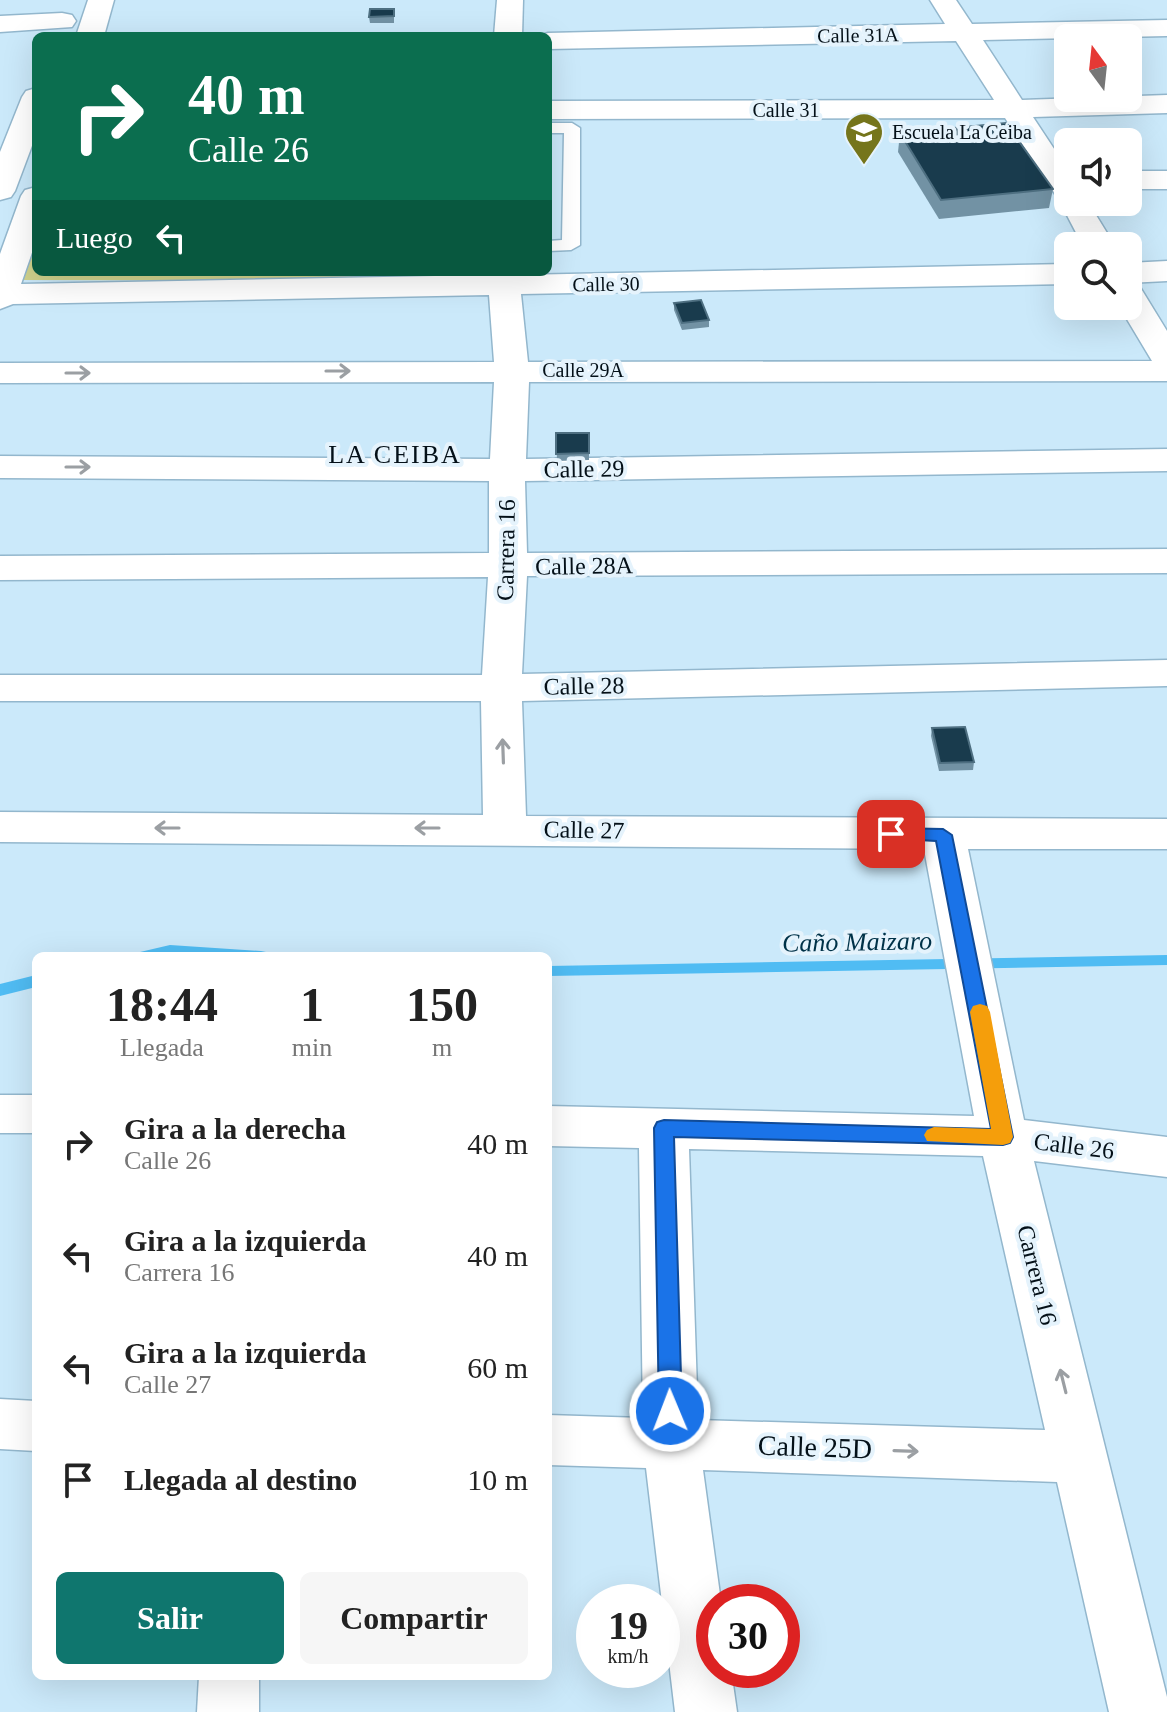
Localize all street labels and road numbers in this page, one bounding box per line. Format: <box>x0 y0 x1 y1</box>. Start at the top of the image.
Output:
street label: Calle 31A <box>817 23 900 47</box>
street label: Calle 31 <box>752 99 820 121</box>
street label: Calle 30 <box>572 272 640 296</box>
street label: Calle 29A <box>542 359 624 381</box>
street label: Calle 29 <box>543 455 625 483</box>
street label: Carrera 16 <box>492 499 520 601</box>
street label: Calle 28A <box>535 552 634 580</box>
street label: Calle 28 <box>543 672 625 700</box>
street label: Calle 27 <box>543 816 625 844</box>
street label: Calle 26 <box>1032 1128 1116 1164</box>
street label: Carrera 16 <box>1012 1222 1062 1328</box>
street label: Calle 25D <box>757 1430 873 1464</box>

